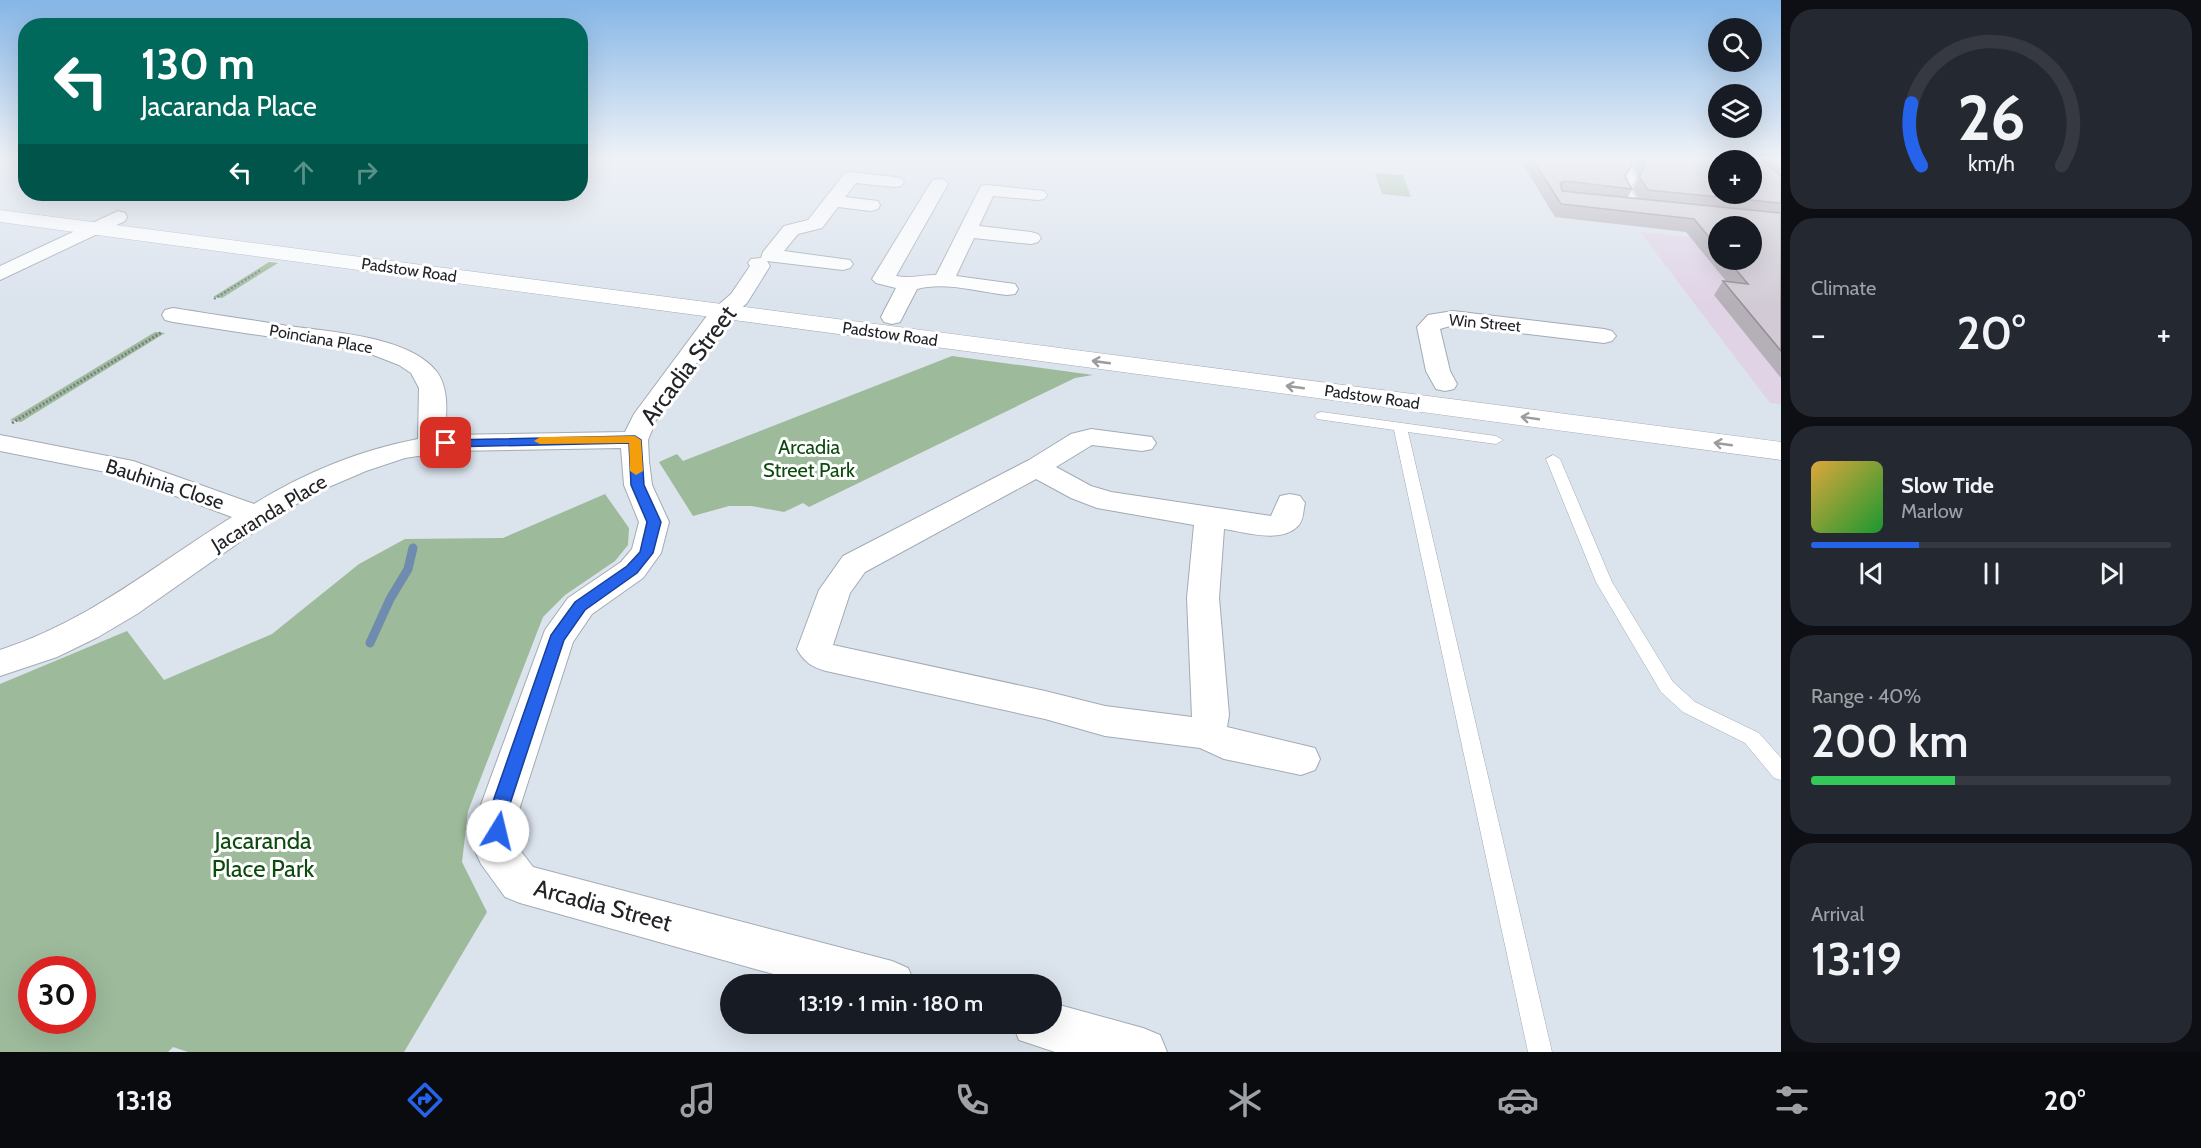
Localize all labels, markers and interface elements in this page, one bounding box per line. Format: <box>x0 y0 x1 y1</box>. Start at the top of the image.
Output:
map controls <box>1708 18 1762 270</box>
button: search <box>1708 18 1762 72</box>
text: 130 m <box>141 38 255 90</box>
icon: left <box>42 42 120 120</box>
text: 26 <box>1957 80 2025 156</box>
button: layers <box>1708 84 1762 138</box>
text: Jacaranda Place <box>141 90 317 123</box>
button: + <box>1708 150 1762 204</box>
text: km/h <box>1968 150 2014 176</box>
icon: left <box>224 156 257 189</box>
icon: ahead <box>287 156 320 189</box>
icon: right <box>350 156 383 189</box>
button: − <box>1708 216 1762 270</box>
street label: Padstow Road <box>360 254 458 286</box>
text: Climate <box>1811 276 1876 300</box>
street label: Arcadia Street <box>634 300 742 430</box>
text: 20° <box>1957 306 2025 360</box>
street label: Win Street <box>1448 310 1522 336</box>
text: − <box>1811 314 1826 354</box>
text: + <box>2156 314 2171 354</box>
street label: Padstow Road <box>841 318 939 350</box>
street label: Poinciana Place <box>268 321 374 357</box>
one-way arrow <box>1092 356 1112 367</box>
street label: Padstow Road <box>1323 381 1421 413</box>
one-way arrow <box>1285 382 1305 393</box>
one-way arrow <box>1520 413 1540 424</box>
pin <box>420 417 471 468</box>
icon: arrive <box>429 426 462 459</box>
park label: Arcadia Street Park <box>763 435 855 482</box>
one-way arrow <box>1714 438 1733 449</box>
street label: Bauhinia Close <box>103 454 227 514</box>
street label: Jacaranda Place <box>206 469 331 557</box>
text: Slow Tide <box>1901 472 1994 499</box>
text: Marlow <box>1901 499 1963 523</box>
icon: previous <box>1855 557 1888 590</box>
icon: pause <box>1975 557 2008 590</box>
icon: next <box>2095 557 2128 590</box>
text: Range · 40% <box>1811 684 1921 708</box>
text: 200 km <box>1811 714 1969 768</box>
position arrow <box>466 799 530 863</box>
park label: Jacaranda Place Park <box>212 826 314 883</box>
street label: Arcadia Street <box>531 873 675 937</box>
text: Arrival <box>1811 902 1864 926</box>
text: 13:19 <box>1811 932 1902 986</box>
speed limit sign: 30 <box>18 956 96 1034</box>
text: 13:19 · 1 min · 180 m <box>799 990 983 1017</box>
icon: directions <box>404 1079 446 1121</box>
icon: music <box>677 1079 719 1121</box>
icon: phone <box>951 1079 993 1121</box>
icon: climate <box>1224 1079 1266 1121</box>
icon: car <box>1497 1079 1539 1121</box>
icon: filters <box>1771 1079 1813 1121</box>
text: 13:18 <box>116 1084 172 1117</box>
text: 20° <box>2044 1084 2085 1117</box>

